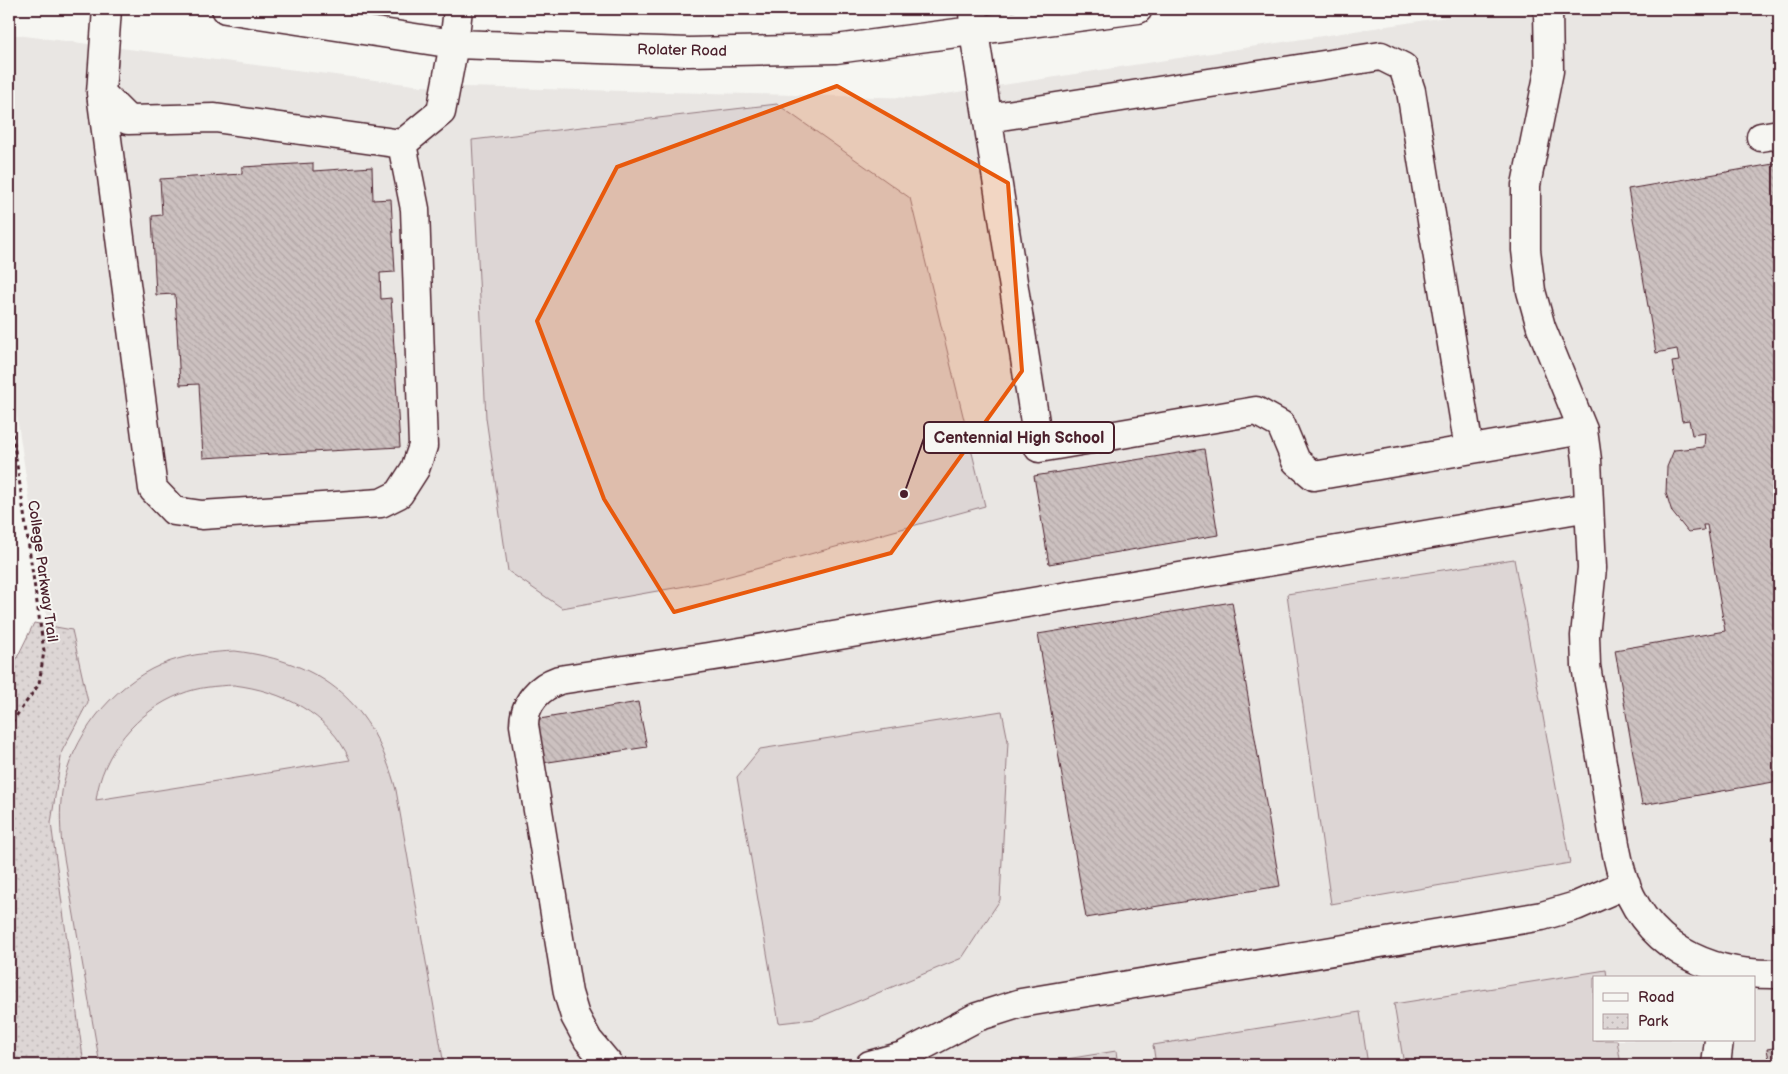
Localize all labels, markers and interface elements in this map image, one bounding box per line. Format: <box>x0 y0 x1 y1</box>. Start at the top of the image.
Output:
street label: Rolater Road <box>637 40 727 61</box>
callout: Centennial High School <box>924 422 1114 453</box>
text: Centennial High School <box>934 429 1104 448</box>
street label: College Parkway Trail <box>23 499 62 643</box>
legend <box>1593 976 1756 1042</box>
text: Road <box>1638 988 1674 1007</box>
text: Park <box>1638 1012 1669 1031</box>

